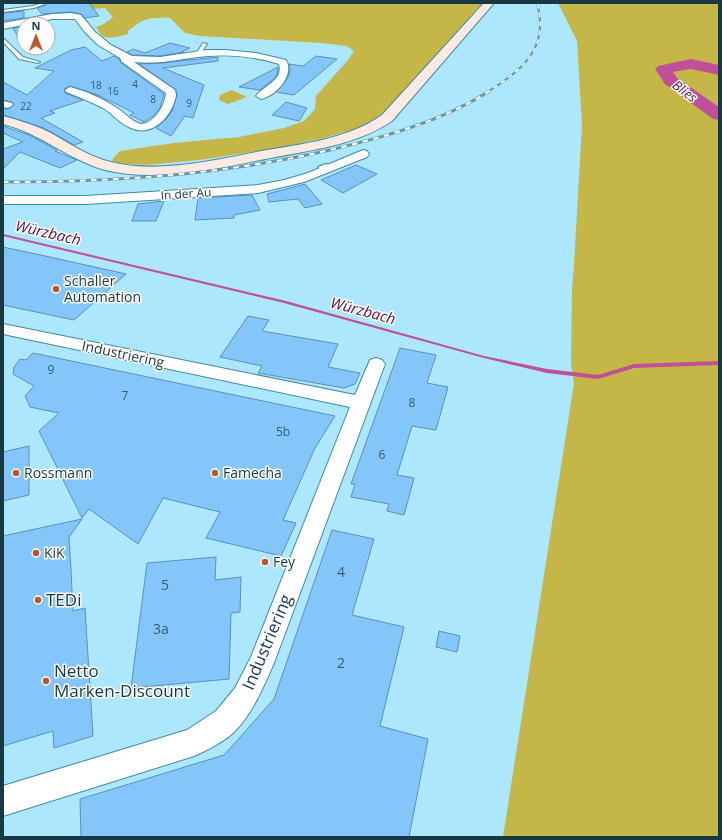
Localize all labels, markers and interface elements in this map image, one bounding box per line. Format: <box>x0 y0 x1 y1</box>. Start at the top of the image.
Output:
north arrow <box>16 16 56 56</box>
text: N <box>32 18 40 33</box>
water label: Blies <box>669 76 701 106</box>
house number: 4 <box>132 77 138 91</box>
house number: 18 <box>90 78 102 92</box>
house number: 16 <box>107 84 119 98</box>
house number: 8 <box>150 92 156 106</box>
house number: 9 <box>186 96 192 110</box>
house number: 22 <box>20 99 32 113</box>
street label: In der Au <box>160 183 212 204</box>
water label: Würzbach <box>14 215 83 249</box>
place label: Schaller Automation <box>64 271 141 306</box>
marker: Schaller Automation <box>51 284 61 294</box>
water label: Würzbach <box>329 292 398 328</box>
street label: Industriering <box>80 335 166 372</box>
house number: 9 <box>48 361 55 378</box>
house number: 7 <box>122 387 129 404</box>
house number: 8 <box>409 394 416 411</box>
house number: 5b <box>276 423 290 440</box>
house number: 6 <box>379 446 386 463</box>
place label: Rossmann <box>24 463 92 482</box>
place label: Famecha <box>223 463 282 482</box>
marker: Rossmann <box>11 468 21 478</box>
marker: Famecha <box>210 468 220 478</box>
place label: KiK <box>44 543 65 562</box>
marker: KiK <box>31 548 41 558</box>
place label: Fey <box>273 552 296 571</box>
marker: Fey <box>260 557 270 567</box>
house number: 4 <box>337 562 345 581</box>
house number: 5 <box>161 575 169 594</box>
place label: TEDi <box>46 588 81 611</box>
street label: Industriering <box>236 590 297 693</box>
marker: TEDi <box>33 595 43 605</box>
house number: 3a <box>153 619 169 638</box>
house number: 2 <box>337 653 345 672</box>
place label: Netto Marken-Discount <box>54 659 190 702</box>
marker: Netto Marken-Discount <box>41 676 51 686</box>

